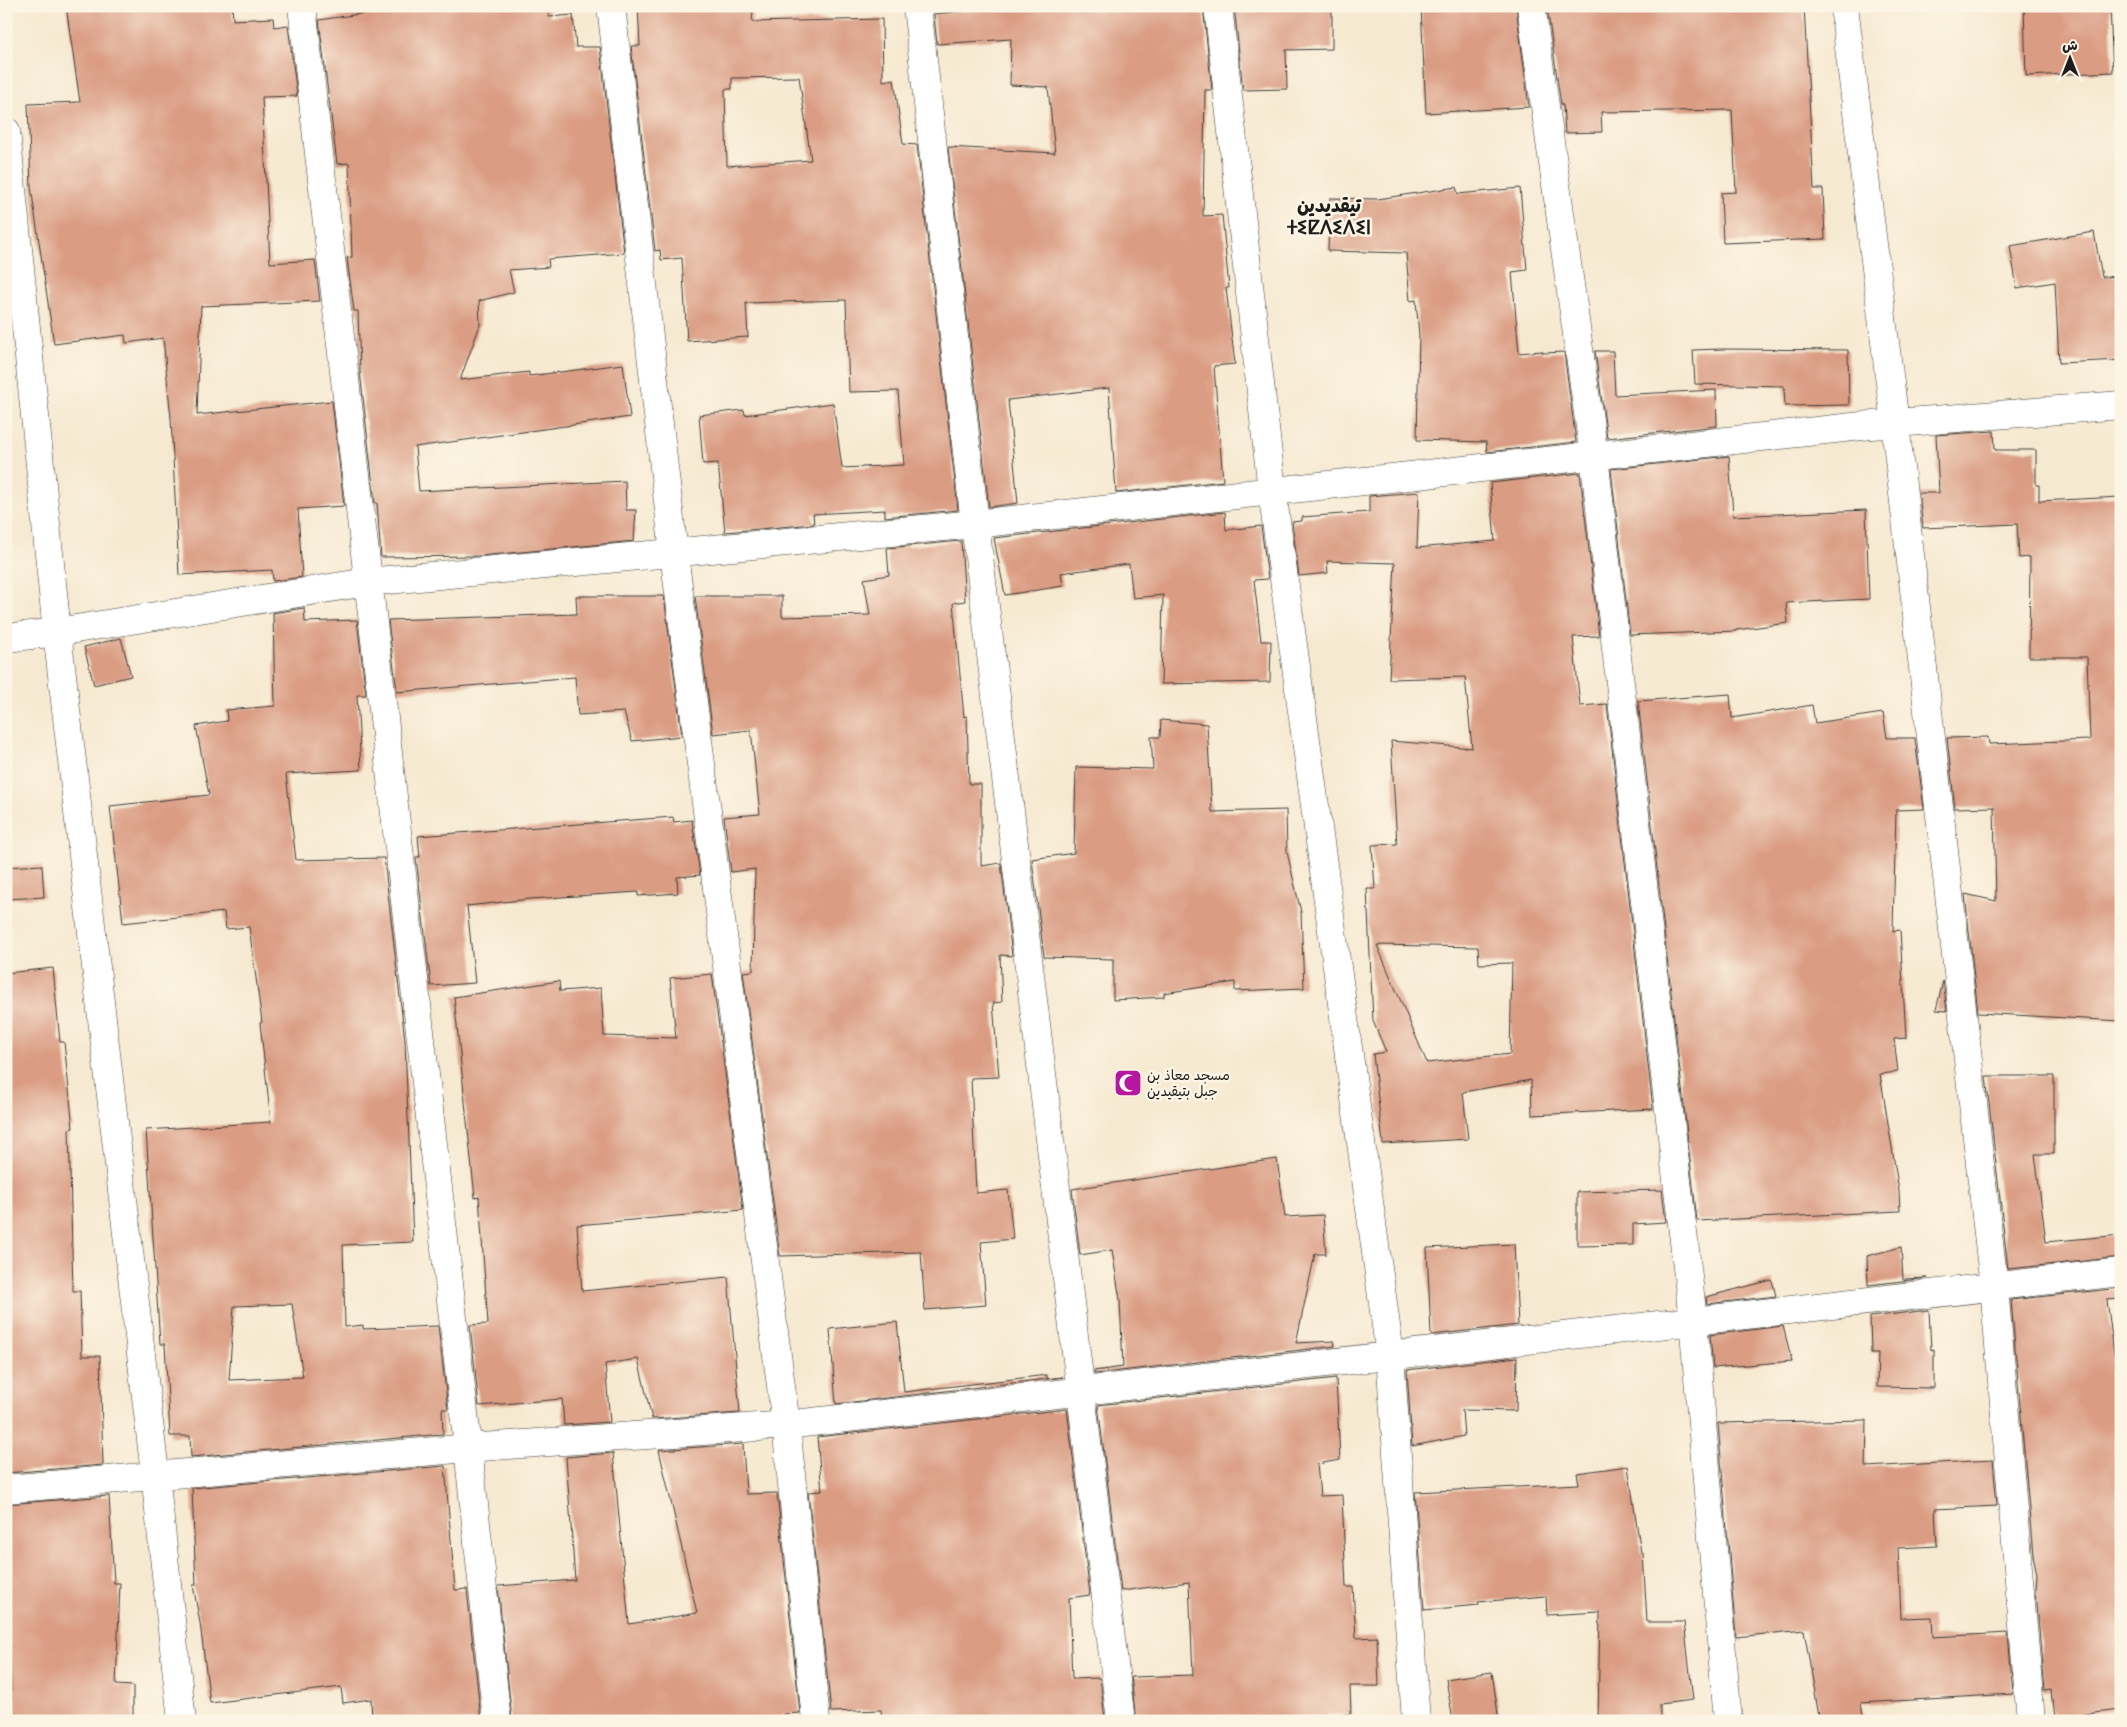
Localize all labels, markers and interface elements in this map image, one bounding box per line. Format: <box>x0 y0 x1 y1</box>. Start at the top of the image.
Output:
north arrow <box>2044 32 2094 82</box>
text: ش <box>2062 33 2078 58</box>
district label: تيقديدين ⵜⵉⵇⴷⵉⴷⵉⵏ <box>1287 189 1371 244</box>
place label: مسجد معاذ بن جبل بتيقيدين <box>1147 1063 1230 1104</box>
mosque icon: مسجد معاذ بن جبل بتيقيدين <box>1113 1068 1143 1098</box>

